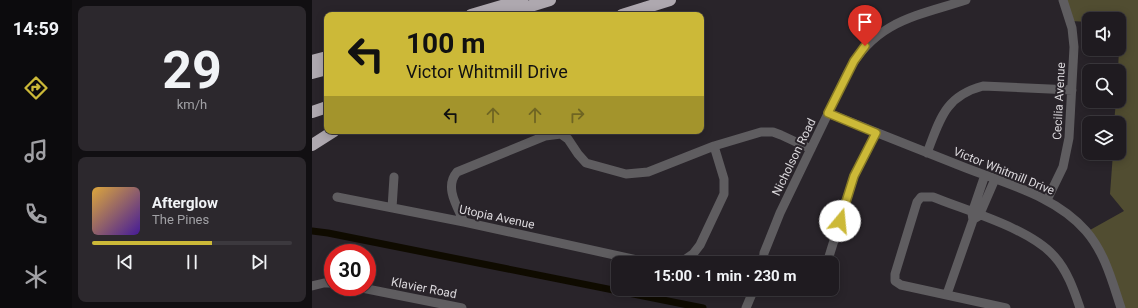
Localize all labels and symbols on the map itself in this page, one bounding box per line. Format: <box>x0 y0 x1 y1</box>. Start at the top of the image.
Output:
pin <box>848 5 882 46</box>
street label: Cecilia Avenue <box>1050 62 1068 140</box>
street label: Nicholson Road <box>769 116 819 198</box>
street label: Victor Whitmill Drive <box>951 144 1057 198</box>
position arrow <box>819 200 861 242</box>
street label: Utopia Avenue <box>458 202 536 232</box>
speed limit sign: 30 <box>324 244 376 296</box>
street label: Klavier Road <box>390 275 458 301</box>

